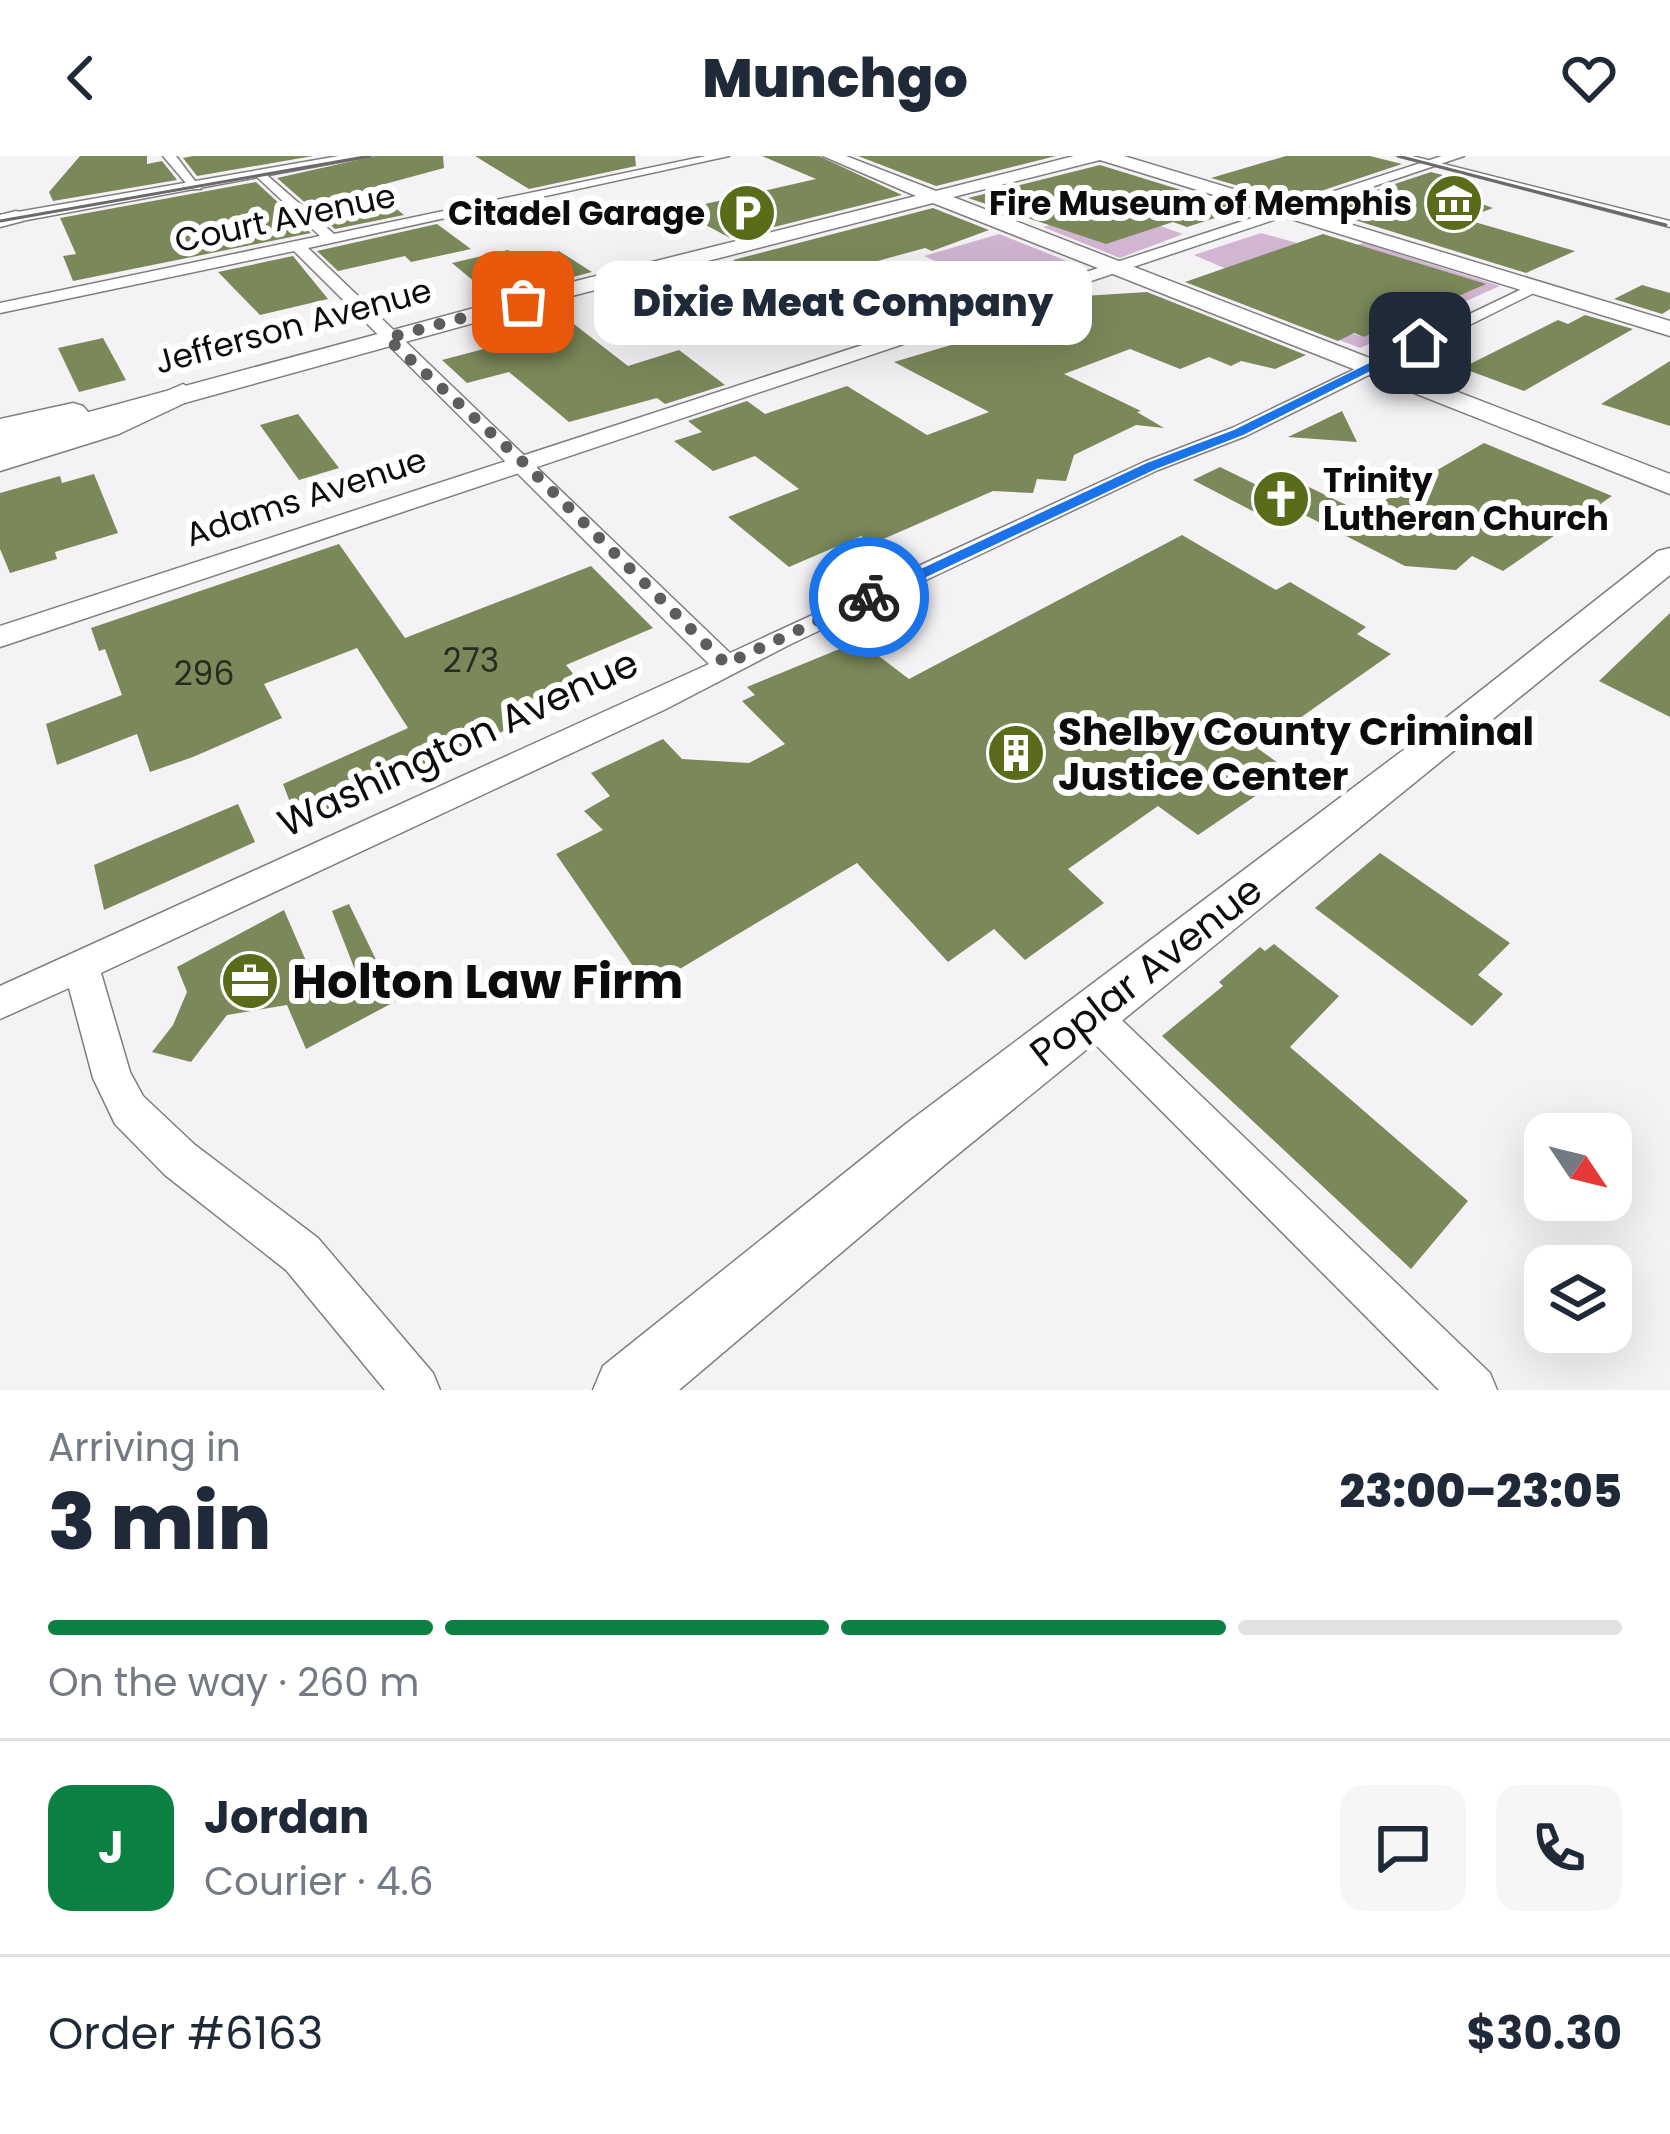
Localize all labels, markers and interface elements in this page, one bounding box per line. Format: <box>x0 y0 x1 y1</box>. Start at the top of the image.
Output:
text: Munchgo <box>702 40 968 116</box>
icon: back <box>48 45 114 111</box>
icon: heart <box>1556 45 1622 111</box>
street label: Court Avenue <box>170 172 400 264</box>
museum icon: Fire Museum of Memphis <box>1423 172 1485 234</box>
place label: Fire Museum of Memphis <box>989 180 1412 227</box>
parking icon: Citadel Garage <box>716 182 778 244</box>
place label: Citadel Garage <box>448 190 705 237</box>
pin <box>472 251 574 353</box>
callout: Dixie Meat Company <box>595 260 1093 344</box>
street label: Jefferson Avenue <box>149 266 437 386</box>
icon: bag <box>490 269 556 335</box>
text: Dixie Meat Company <box>633 275 1053 330</box>
pin <box>1369 292 1471 394</box>
icon: home <box>1387 310 1453 376</box>
street label: Adams Avenue <box>179 436 433 558</box>
place label: Trinity Lutheran Church <box>1323 457 1609 542</box>
church icon: Trinity Lutheran Church <box>1250 468 1312 530</box>
courier <box>809 537 929 657</box>
icon: bike <box>836 564 902 630</box>
street label: Washington Avenue <box>269 635 647 851</box>
house number: 273 <box>443 637 499 684</box>
house number: 296 <box>174 650 234 697</box>
place label: Shelby County Criminal Justice Center <box>1058 704 1534 804</box>
building icon: Shelby County Criminal Justice Center <box>985 722 1047 784</box>
street label: Poplar Avenue <box>1018 863 1274 1079</box>
place label: Holton Law Firm <box>292 948 683 1015</box>
office icon: Holton Law Firm <box>219 950 281 1012</box>
north arrow <box>1524 1113 1632 1221</box>
map controls <box>1524 1113 1632 1353</box>
button: layers <box>1524 1245 1632 1353</box>
text: Arriving in <box>48 1420 241 1475</box>
text: 23:00–23:05 <box>1340 1460 1622 1523</box>
text: 3 min <box>48 1467 271 1576</box>
text: On the way · 260 m <box>48 1655 419 1710</box>
button: chat <box>1340 1785 1466 1911</box>
button: phone <box>1496 1785 1622 1911</box>
text: Jordan <box>204 1786 369 1849</box>
text: J <box>98 1816 124 1879</box>
text: Courier · 4.6 <box>204 1854 433 1909</box>
text: Order #6163 <box>48 2002 323 2065</box>
text: $30.30 <box>1467 2002 1622 2065</box>

